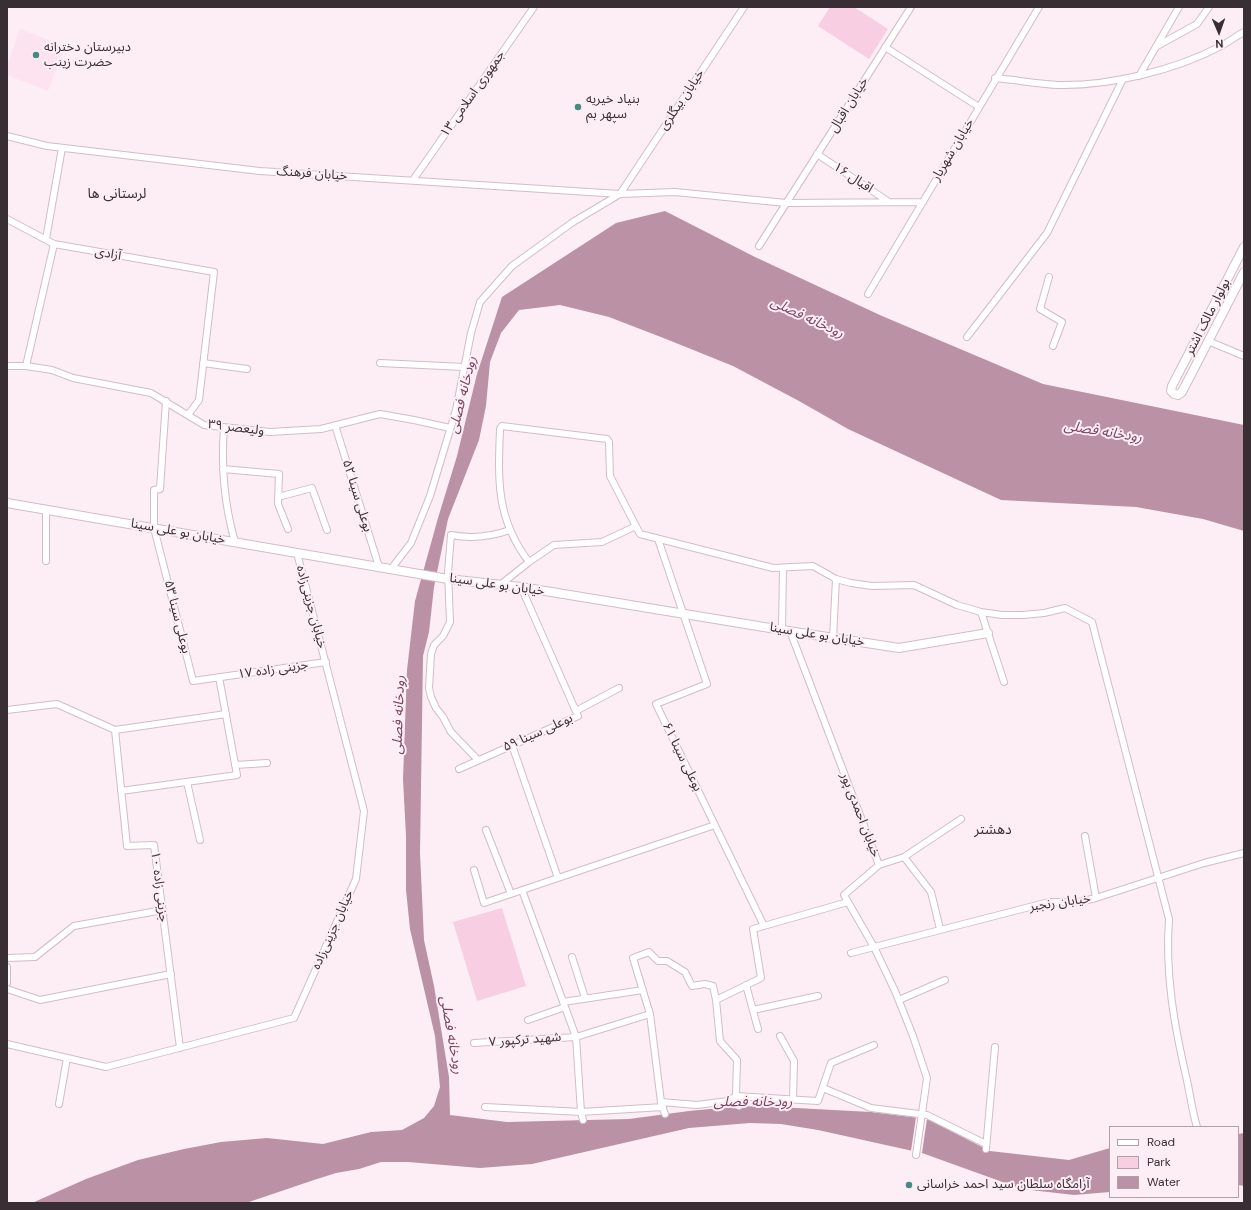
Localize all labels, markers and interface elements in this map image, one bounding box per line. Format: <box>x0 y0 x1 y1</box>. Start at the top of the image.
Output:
north arrow <box>1199 12 1239 52</box>
text: N <box>1215 37 1224 51</box>
place label: دبیرستان دخترانه حضرت زینب <box>44 40 131 71</box>
street label: جمهوری اسلامی ۱۳ <box>437 48 509 140</box>
marker: دبیرستان دخترانه حضرت زینب <box>31 50 41 60</box>
street label: خیابان بیگلری <box>656 67 708 133</box>
street label: خیابان اقبال <box>826 75 872 135</box>
place label: بنیاد خیریه سپهر بم <box>586 92 640 123</box>
marker: بنیاد خیریه سپهر بم <box>573 102 583 112</box>
street label: خیابان شهریار <box>928 116 978 184</box>
street label: اقبال ۱۶ <box>830 159 876 197</box>
street label: خیابان فرهنگ <box>276 164 348 184</box>
district label: لرستانی ها <box>88 186 146 202</box>
street label: آزادی <box>94 244 122 264</box>
street label: بولوار مالک اشتر <box>1182 276 1234 358</box>
water label: رودخانه فصلی <box>768 294 846 342</box>
water label: رودخانه فصلی <box>445 355 481 435</box>
street label: ولیعصر ۳۹ <box>207 417 265 439</box>
water label: رودخانه فصلی <box>1063 418 1143 446</box>
street label: بوعلی سینا ۵۲ <box>339 458 375 534</box>
street label: خیابان بو علی سینا <box>129 516 227 548</box>
street label: خیابان جزینی‌زاده <box>292 564 330 650</box>
street label: خیابان بو علی سینا <box>448 571 546 599</box>
street label: بوعلی سینا ۵۳ <box>160 579 194 655</box>
street label: خیابان بو علی سینا <box>768 620 866 650</box>
street label: جزینی زاده ۱۷ <box>237 657 309 683</box>
water label: رودخانه فصلی <box>389 675 409 755</box>
street label: بوعلی سینا ۵۹ <box>501 711 575 755</box>
street label: بوعلی سینا ۶۱ <box>659 720 705 794</box>
street label: خیابان احمدی پور <box>837 771 883 859</box>
district label: دهشتر <box>974 822 1012 838</box>
street label: جزینی زاده ۱۰ <box>147 851 171 923</box>
street label: خیابان جزینی‌زاده <box>309 888 357 972</box>
street label: خیابان رنجبر <box>1028 891 1092 915</box>
water label: رودخانه فصلی <box>436 995 466 1075</box>
street label: شهید ترکپور ۷ <box>488 1030 562 1050</box>
water label: رودخانه فصلی <box>714 1094 792 1110</box>
legend <box>1109 1126 1239 1198</box>
text: Road <box>1147 1134 1175 1150</box>
text: Park <box>1147 1154 1171 1170</box>
text: Water <box>1147 1174 1180 1190</box>
place label: آرامگاه سلطان سید احمد خراسانی <box>917 1177 1090 1193</box>
marker: آرامگاه سلطان سید احمد خراسانی <box>904 1180 914 1190</box>

